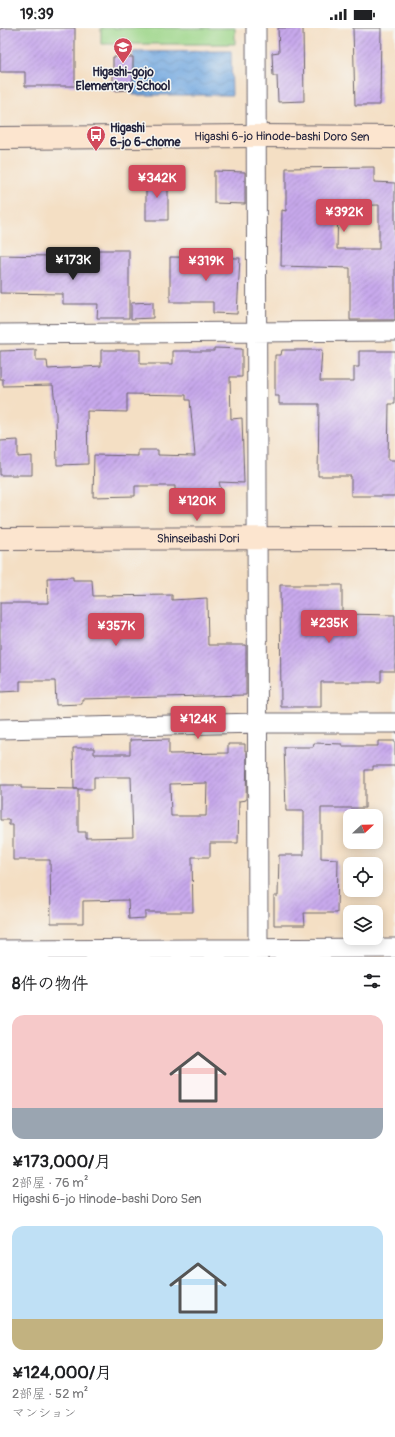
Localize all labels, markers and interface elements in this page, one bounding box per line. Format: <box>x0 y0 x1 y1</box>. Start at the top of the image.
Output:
text: 19:39 <box>20 5 54 24</box>
school or university icon: Higashi-gojo Elementary School <box>112 36 134 64</box>
place label: Higashi-gojo Elementary School <box>76 65 171 94</box>
place label: Higashi 6-jo 6-chome <box>110 121 181 150</box>
bus stop icon: Higashi 6-jo 6-chome <box>85 124 107 152</box>
street label: Higashi 6-jo Hinode-bashi Doro Sen <box>194 129 370 145</box>
pin: ¥342K <box>129 165 185 199</box>
text: ¥342K <box>138 170 176 186</box>
pin: ¥392K <box>316 199 372 233</box>
text: ¥392K <box>325 204 363 220</box>
pin: ¥173K <box>45 247 101 281</box>
pin: ¥319K <box>178 248 234 282</box>
text: ¥173K <box>55 252 91 268</box>
text: ¥319K <box>188 253 224 269</box>
pin: ¥120K <box>169 488 225 522</box>
text: ¥120K <box>178 493 216 509</box>
street label: Shinseibashi Dori <box>157 531 239 547</box>
pin: ¥235K <box>301 610 357 644</box>
pin: ¥357K <box>88 613 144 647</box>
text: ¥235K <box>310 615 348 631</box>
text: ¥357K <box>97 618 135 634</box>
pin: ¥124K <box>170 706 226 740</box>
text: ¥124K <box>180 711 216 727</box>
north arrow <box>343 809 383 849</box>
map controls <box>343 809 383 945</box>
button: locate <box>343 857 383 897</box>
button: layers <box>343 905 383 945</box>
icon: filters <box>361 970 383 992</box>
text: 8件の物件 <box>12 973 89 994</box>
icon: home <box>162 1041 234 1113</box>
text: ¥173,000/月 <box>12 1151 111 1172</box>
text: 2部屋 · 76 m² <box>12 1175 88 1191</box>
text: Higashi 6-jo Hinode-bashi Doro Sen <box>12 1191 202 1207</box>
icon: home <box>162 1252 234 1324</box>
text: ¥124,000/月 <box>12 1362 112 1383</box>
text: 2部屋 · 52 m² <box>12 1386 88 1402</box>
text: マンション <box>12 1405 76 1421</box>

